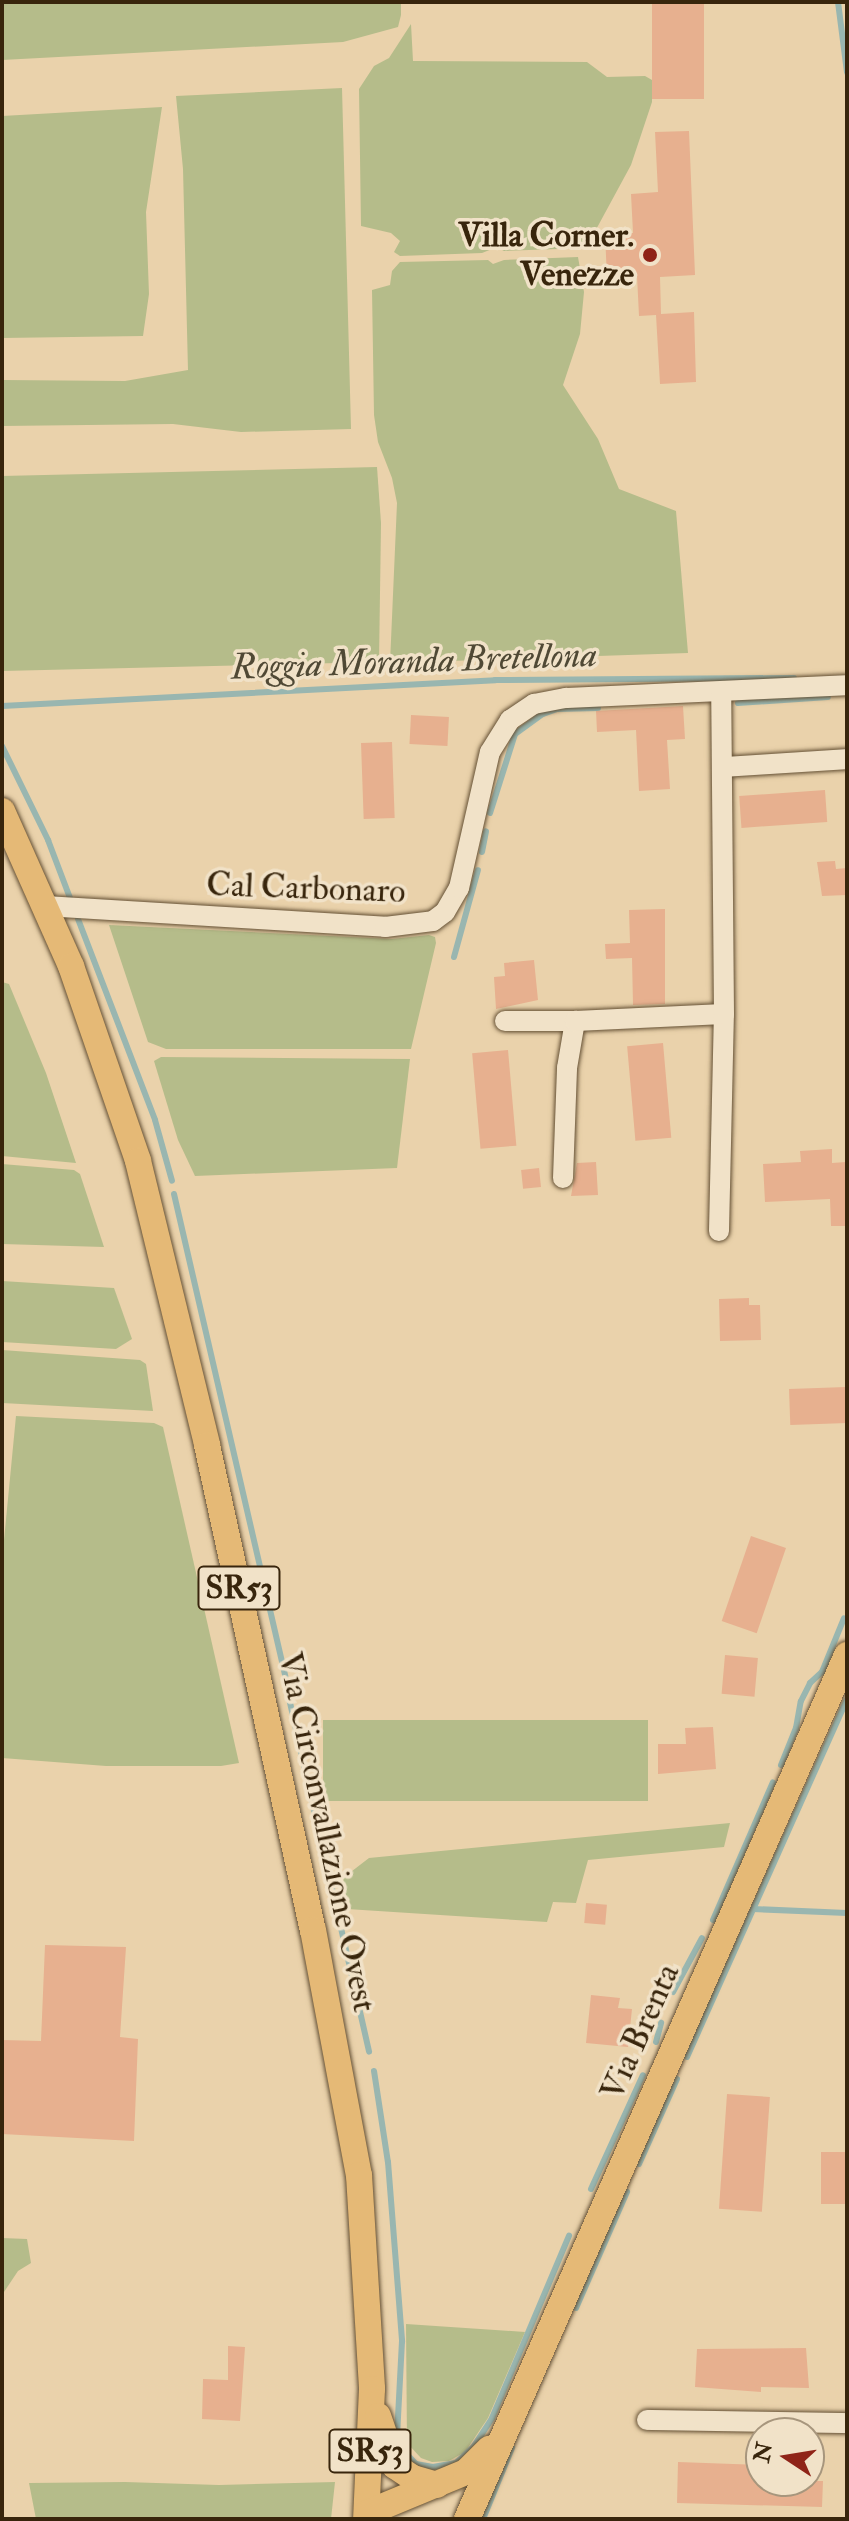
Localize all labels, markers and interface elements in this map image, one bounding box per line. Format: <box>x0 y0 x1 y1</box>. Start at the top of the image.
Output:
place label: Villa Corner. Venezze <box>458 215 634 294</box>
marker: Villa Corner. Venezze <box>641 246 659 264</box>
water label: Roggia Moranda Bretellona <box>230 633 598 689</box>
street label: Cal Carbonaro <box>206 864 406 912</box>
road number: SR53 <box>197 1560 281 1616</box>
street label: Via Circonvallazione Ovest <box>269 1648 385 2016</box>
street label: Via Brenta <box>592 1957 688 2107</box>
north arrow <box>745 2417 825 2497</box>
road number: SR53 <box>328 2423 412 2479</box>
text: N <box>748 2440 779 2465</box>

